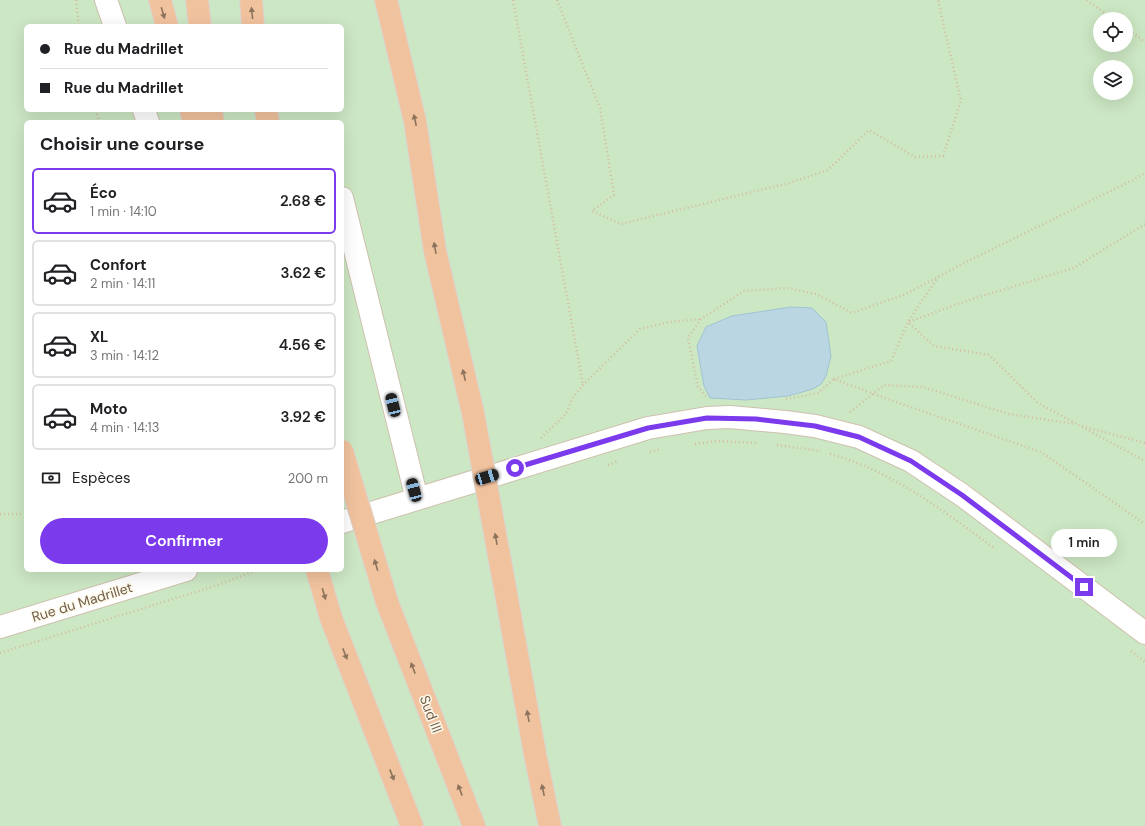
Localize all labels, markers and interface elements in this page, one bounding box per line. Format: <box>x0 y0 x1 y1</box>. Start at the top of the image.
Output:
one-way arrow <box>161 7 167 19</box>
one-way arrow <box>249 7 255 19</box>
map controls <box>1093 12 1133 100</box>
button: locate <box>1093 12 1133 52</box>
text: Rue du Madrillet <box>64 39 183 59</box>
button: layers <box>1093 60 1133 100</box>
text: Rue du Madrillet <box>64 78 183 98</box>
one-way arrow <box>411 114 417 126</box>
text: Choisir une course <box>40 132 204 156</box>
icon: car <box>42 183 78 219</box>
text: Éco <box>90 183 117 203</box>
text: 2.68 € <box>280 191 326 211</box>
text: 1 min · 14:10 <box>90 203 157 220</box>
one-way arrow <box>432 242 438 254</box>
icon: car <box>42 255 78 291</box>
text: Confort <box>90 255 147 275</box>
text: 3.62 € <box>281 263 326 283</box>
text: 2 min · 14:11 <box>90 275 155 292</box>
icon: car <box>42 327 78 363</box>
text: XL <box>90 327 108 347</box>
text: 4.56 € <box>279 335 326 355</box>
text: 3 min · 14:12 <box>90 347 159 364</box>
one-way arrow <box>461 369 467 381</box>
car <box>384 392 402 418</box>
icon: car <box>42 399 78 435</box>
text: Moto <box>90 399 128 419</box>
text: 3.92 € <box>281 407 326 427</box>
text: 4 min · 14:13 <box>90 419 159 436</box>
route start <box>506 459 524 477</box>
icon: cash <box>40 467 62 489</box>
text: Espèces <box>72 468 131 488</box>
car <box>474 468 500 486</box>
text: 200 m <box>288 470 328 487</box>
car <box>405 477 423 503</box>
button: Confirmer <box>40 518 328 564</box>
callout: 1 min <box>1051 529 1117 557</box>
one-way arrow <box>492 533 498 545</box>
text: 1 min <box>1068 534 1100 551</box>
one-way arrow <box>373 559 379 571</box>
street label: Rue du Madrillet <box>29 578 135 626</box>
route end <box>1075 578 1093 596</box>
one-way arrow <box>321 588 327 600</box>
one-way arrow <box>342 648 348 660</box>
one-way arrow <box>409 662 415 674</box>
street label: Sud III <box>416 693 446 735</box>
one-way arrow <box>525 710 531 722</box>
one-way arrow <box>389 770 395 781</box>
one-way arrow <box>456 783 462 795</box>
one-way arrow <box>539 784 545 796</box>

